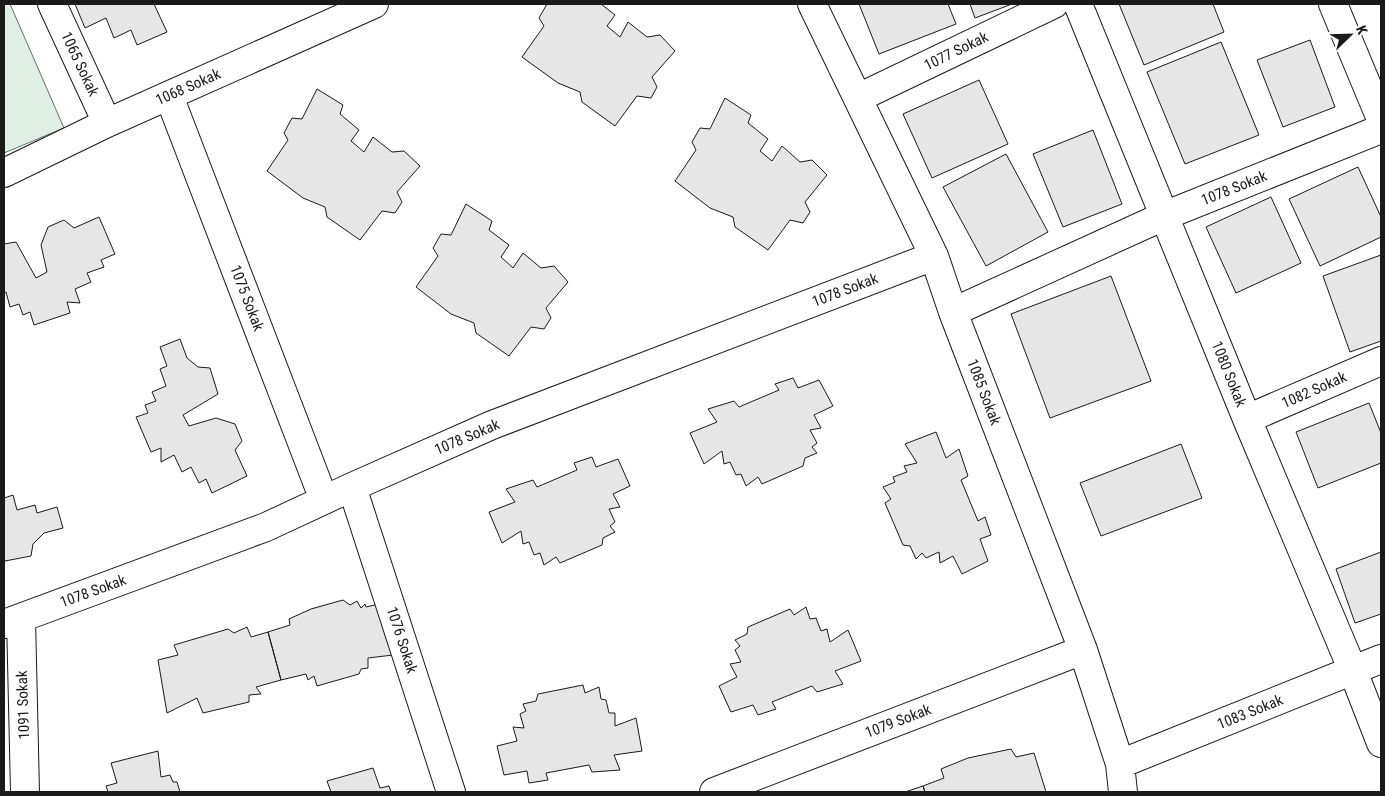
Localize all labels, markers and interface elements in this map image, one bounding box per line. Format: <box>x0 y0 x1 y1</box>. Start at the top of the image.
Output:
north arrow <box>1325 10 1375 60</box>
text: K <box>1353 23 1371 37</box>
street label: 1077 Sokak <box>921 28 991 74</box>
street label: 1065 Sokak <box>57 29 103 99</box>
street label: 1068 Sokak <box>153 65 223 109</box>
street label: 1078 Sokak <box>1199 167 1270 209</box>
street label: 1075 Sokak <box>226 263 268 334</box>
street label: 1078 Sokak <box>810 269 881 311</box>
street label: 1080 Sokak <box>1208 339 1250 410</box>
street label: 1085 Sokak <box>963 357 1005 428</box>
street label: 1082 Sokak <box>1279 368 1349 412</box>
street label: 1078 Sokak <box>432 415 503 459</box>
street label: 1078 Sokak <box>57 571 129 611</box>
street label: 1076 Sokak <box>383 604 421 676</box>
street label: 1091 Sokak <box>13 670 33 740</box>
street label: 1083 Sokak <box>1215 691 1286 733</box>
street label: 1079 Sokak <box>863 700 934 742</box>

